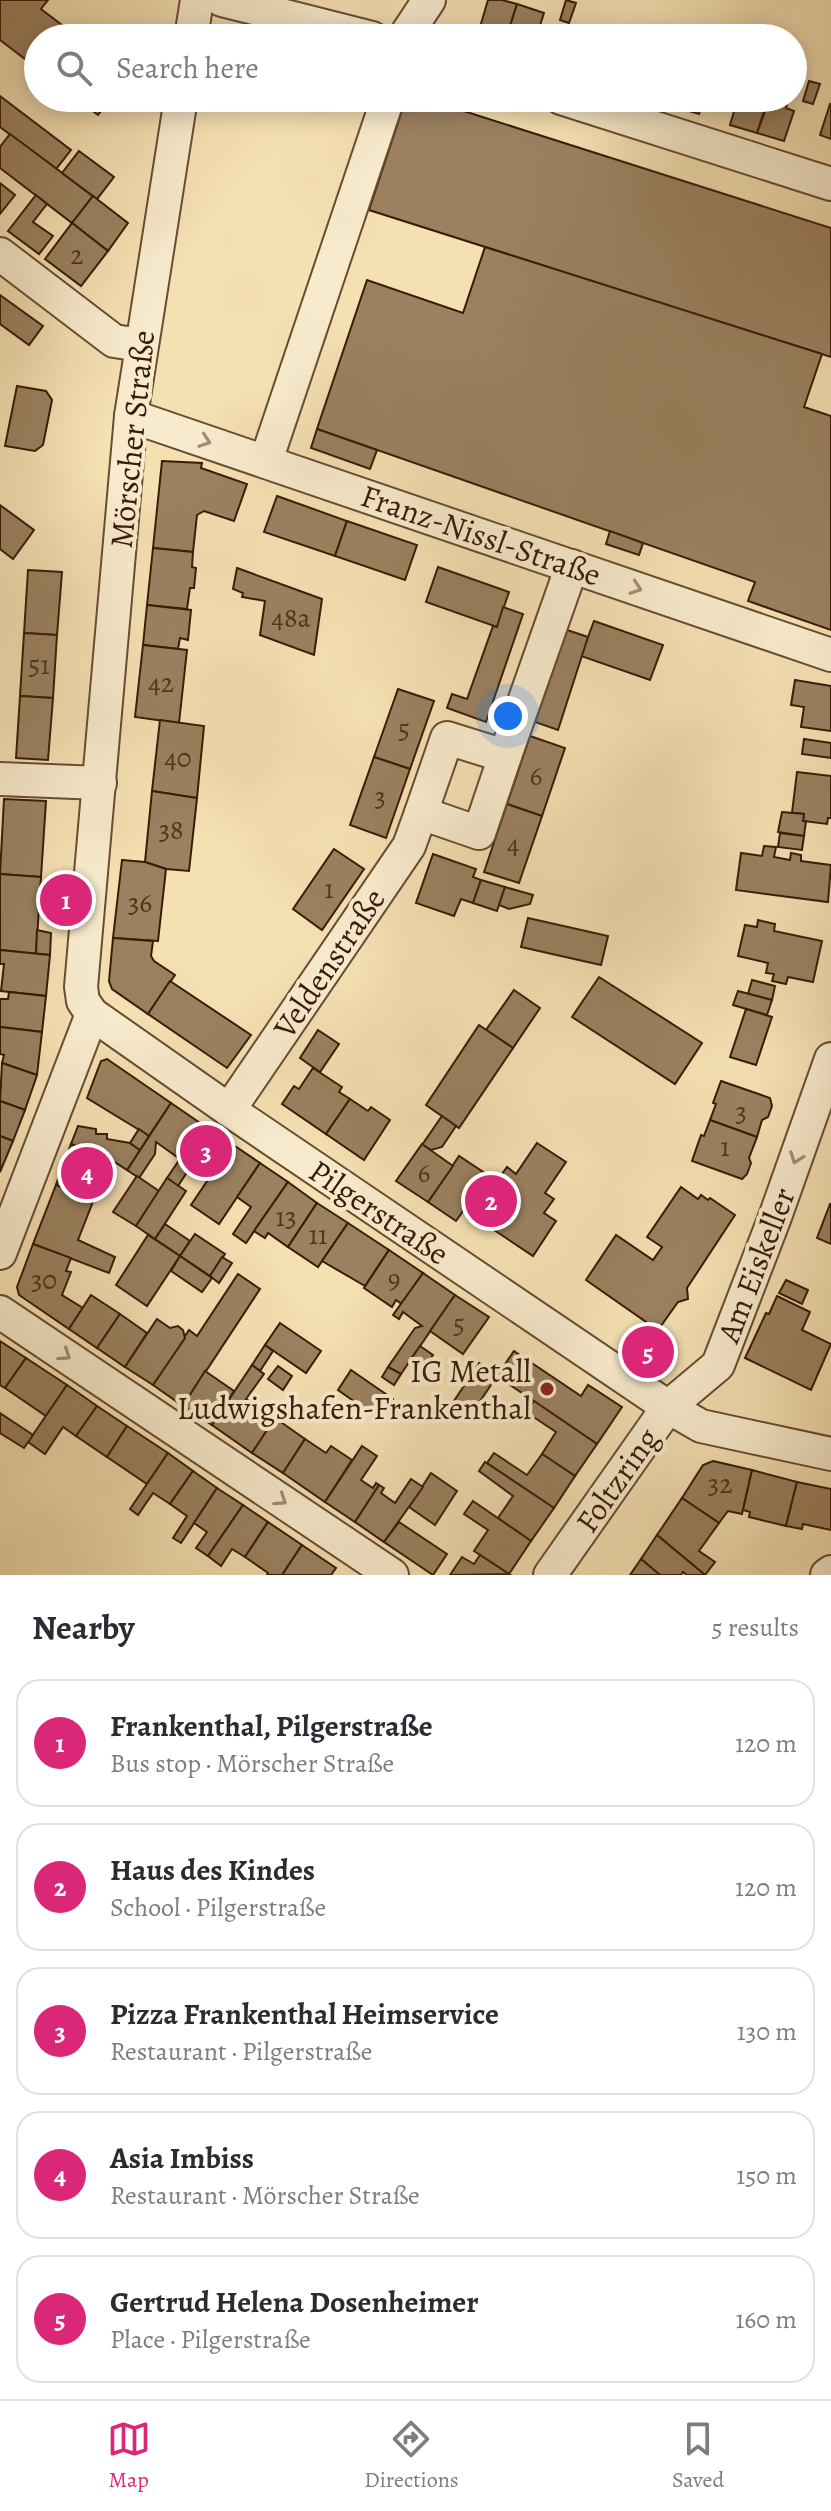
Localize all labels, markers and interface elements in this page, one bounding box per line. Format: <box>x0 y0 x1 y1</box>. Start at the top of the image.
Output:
search box <box>24 24 807 112</box>
icon: search <box>52 46 96 90</box>
text: Search here <box>116 48 259 88</box>
house number: 2 <box>70 236 84 274</box>
street label: Mörscher Straße <box>99 328 165 550</box>
one-way arrow <box>197 431 211 447</box>
street label: Franz-Nissl-Straße <box>355 473 607 597</box>
one-way arrow <box>629 578 643 594</box>
house number: 48a <box>271 599 311 637</box>
house number: 51 <box>28 646 50 684</box>
house number: 42 <box>148 664 174 702</box>
your location <box>488 696 528 736</box>
house number: 5 <box>398 710 410 748</box>
house number: 40 <box>164 739 192 777</box>
house number: 6 <box>530 757 543 795</box>
house number: 3 <box>374 778 386 816</box>
house number: 38 <box>158 811 184 849</box>
house number: 4 <box>507 825 519 863</box>
pin: 1 <box>40 870 92 930</box>
house number: 1 <box>324 870 334 908</box>
street label: Veldenstraße <box>262 879 395 1047</box>
house number: 36 <box>128 884 152 922</box>
house number: 3 <box>735 1093 747 1131</box>
pin: 3 <box>180 1121 232 1181</box>
house number: 1 <box>720 1128 730 1166</box>
pin: 4 <box>61 1143 113 1203</box>
street label: Pilgerstraße <box>300 1149 458 1275</box>
one-way arrow <box>789 1151 805 1165</box>
house number: 6 <box>418 1154 431 1192</box>
pin: 2 <box>465 1171 517 1231</box>
street label: Am Eiskeller <box>706 1181 806 1350</box>
house number: 13 <box>275 1198 297 1236</box>
house number: 11 <box>308 1216 328 1254</box>
house number: 9 <box>388 1260 400 1298</box>
house number: 30 <box>31 1261 57 1299</box>
house number: 5 <box>453 1305 465 1343</box>
pin: 5 <box>622 1322 674 1382</box>
one-way arrow <box>56 1345 70 1360</box>
place label: IG Metall Ludwigshafen-Frankenthal <box>177 1349 531 1430</box>
marker: IG Metall Ludwigshafen-Frankenthal <box>538 1380 556 1398</box>
street label: Foltzring <box>565 1419 669 1541</box>
house number: 32 <box>708 1465 732 1503</box>
one-way arrow <box>272 1490 286 1505</box>
text: Nearby <box>32 1604 135 1651</box>
text: 5 results <box>711 1610 799 1645</box>
text: Frankenthal, Pilgerstraße <box>110 1706 433 1746</box>
text: 1 <box>55 1726 65 1761</box>
text: 120 m <box>735 1726 797 1761</box>
text: Bus stop · Mörscher Straße <box>110 1746 394 1781</box>
text: Haus des Kindes <box>110 1850 315 1890</box>
text: 2 <box>54 1870 66 1905</box>
text: 120 m <box>735 1870 797 1905</box>
text: School · Pilgerstraße <box>110 1890 326 1925</box>
text: Pizza Frankenthal Heimservice <box>110 1994 499 2034</box>
text: 3 <box>54 2014 66 2049</box>
text: 130 m <box>737 2014 797 2049</box>
text: Restaurant · Pilgerstraße <box>110 2034 372 2069</box>
text: Asia Imbiss <box>110 2138 254 2178</box>
text: 4 <box>54 2158 66 2193</box>
text: 150 m <box>736 2158 797 2193</box>
text: Restaurant · Mörscher Straße <box>110 2178 420 2213</box>
text: Gertrud Helena Dosenheimer <box>110 2282 479 2322</box>
text: 5 <box>54 2302 66 2337</box>
text: 160 m <box>735 2302 797 2337</box>
text: Place · Pilgerstraße <box>110 2322 311 2357</box>
tab: Map <box>107 2417 151 2495</box>
tab: Directions <box>364 2417 459 2495</box>
tab: Saved <box>672 2417 724 2495</box>

